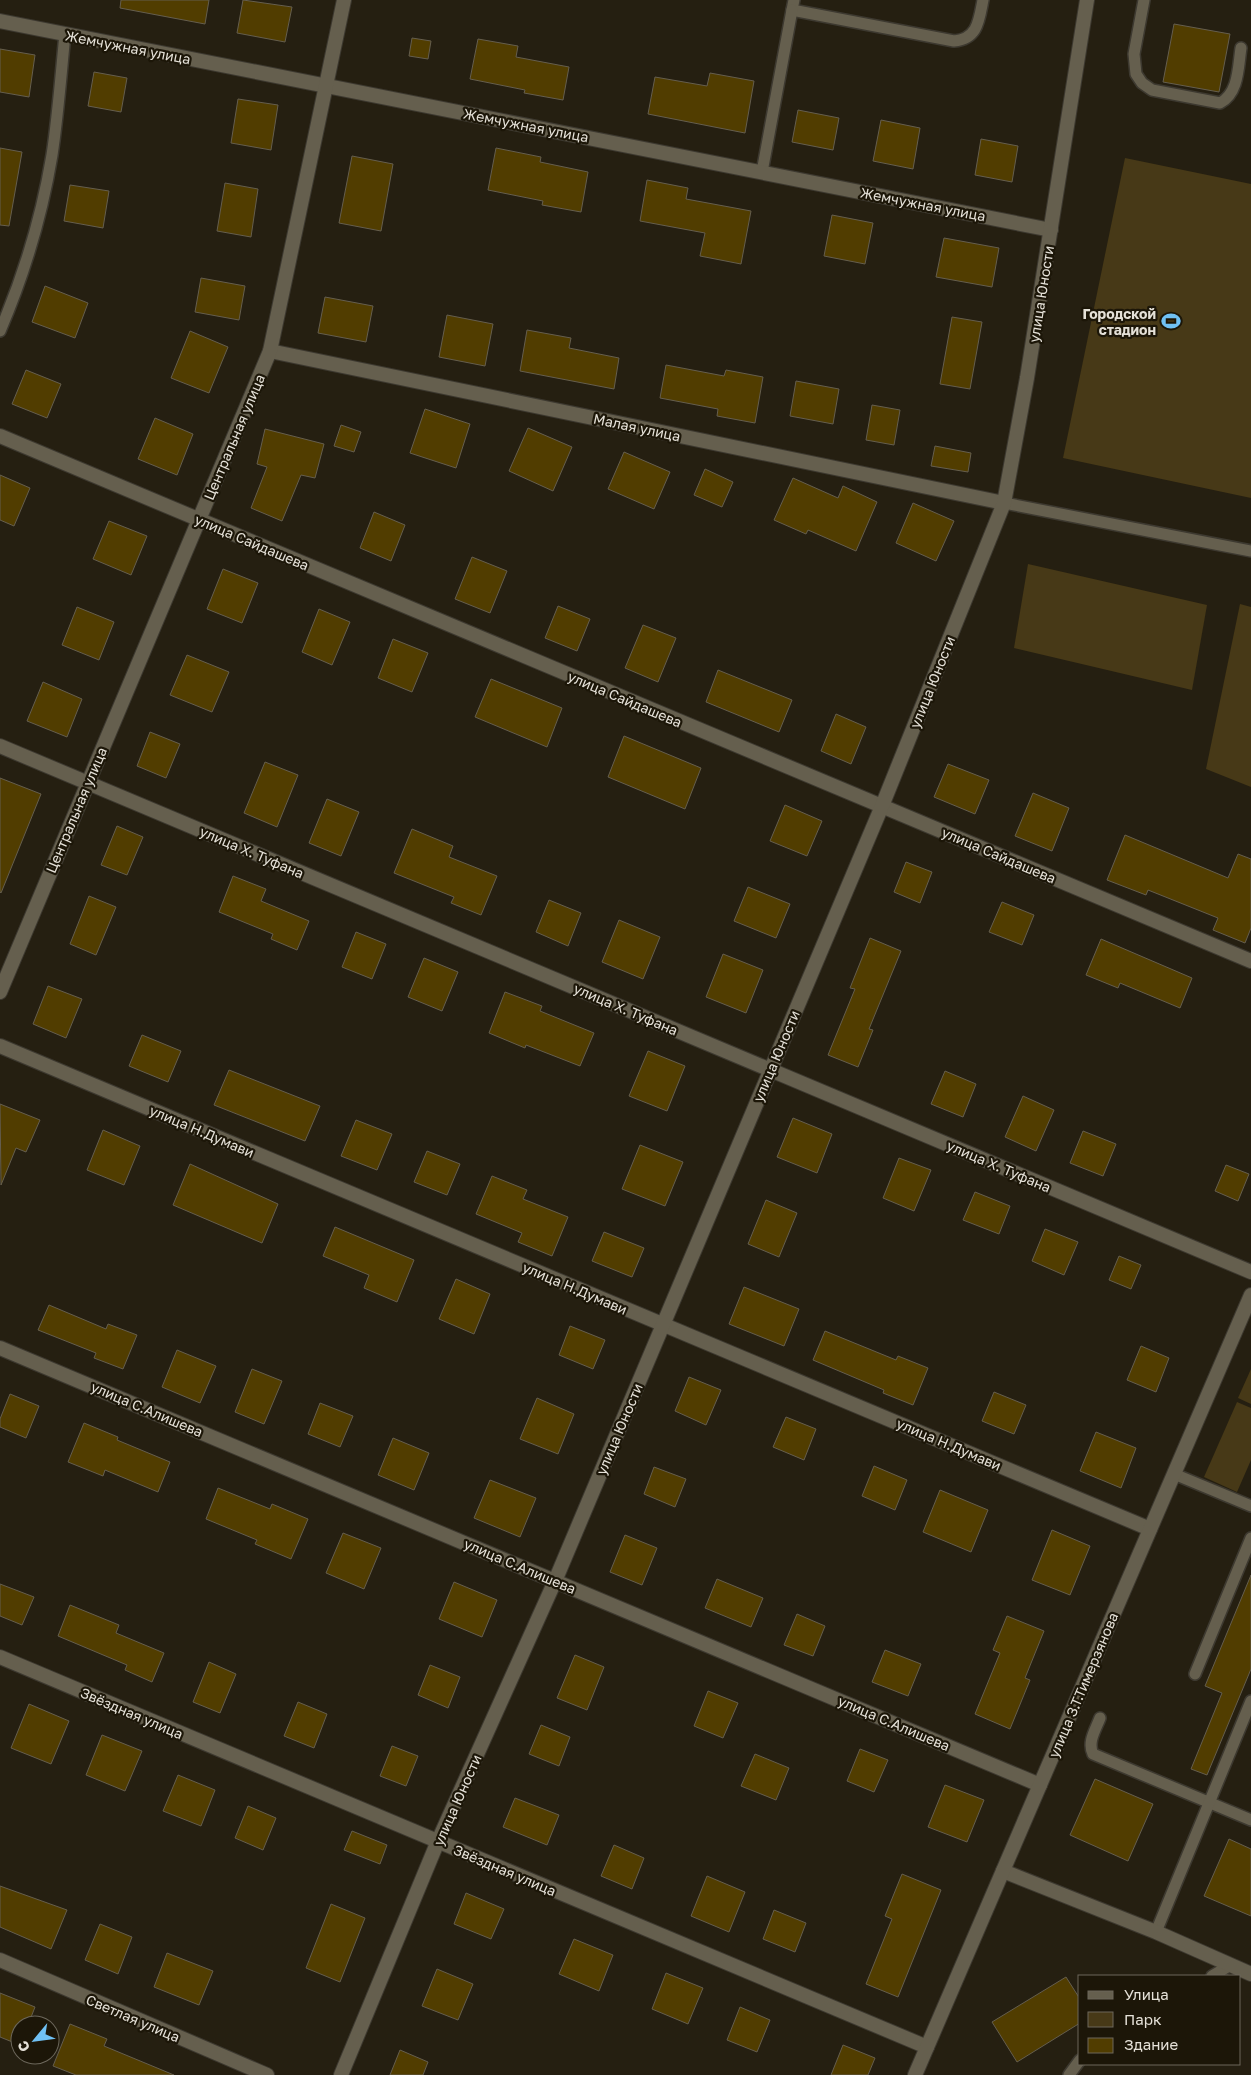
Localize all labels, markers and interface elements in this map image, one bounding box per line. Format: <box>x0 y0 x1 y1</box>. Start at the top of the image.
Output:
street label: Жемчужная улица <box>64 27 192 67</box>
street label: Жемчужная улица <box>462 105 590 145</box>
street label: Жемчужная улица <box>859 184 987 224</box>
street label: улица Юности <box>1025 244 1057 344</box>
place label: Городской стадион <box>1082 305 1156 338</box>
sports icon: Городской стадион <box>1160 310 1182 332</box>
street label: Центральная улица <box>200 371 268 503</box>
street label: Малая улица <box>592 409 682 445</box>
street label: улица Сайдашева <box>192 510 312 574</box>
street label: улица Юности <box>906 633 958 731</box>
street label: улица Сайдашева <box>565 667 685 731</box>
street label: Центральная улица <box>42 744 110 876</box>
street label: улица Х. Туфана <box>197 822 307 882</box>
street label: улица Сайдашева <box>939 823 1059 887</box>
street label: улица Х. Туфана <box>571 979 681 1039</box>
street label: улица Юности <box>749 1008 803 1104</box>
street label: улица Н.Думави <box>147 1101 257 1161</box>
street label: улица Х. Туфана <box>944 1136 1054 1196</box>
street label: улица Н.Думави <box>520 1258 630 1318</box>
street label: улица С.Алишева <box>89 1378 205 1440</box>
street label: улица Юности <box>592 1381 646 1477</box>
street label: улица Н.Думави <box>894 1414 1004 1474</box>
street label: улица С.Алишева <box>462 1535 578 1597</box>
street label: улица З.Т.Тимерзянова <box>1045 1610 1121 1760</box>
street label: Звёздная улица <box>78 1684 186 1742</box>
street label: улица С.Алишева <box>836 1692 952 1754</box>
street label: улица Юности <box>429 1752 485 1848</box>
street label: Звёздная улица <box>451 1841 559 1899</box>
legend <box>1078 1975 1241 2065</box>
text: Улица <box>1124 1985 1169 2003</box>
street label: Светлая улица <box>84 1991 182 2045</box>
text: Парк <box>1124 2010 1162 2028</box>
north arrow <box>10 2015 60 2065</box>
text: Здание <box>1124 2035 1178 2053</box>
text: С <box>13 2038 33 2055</box>

